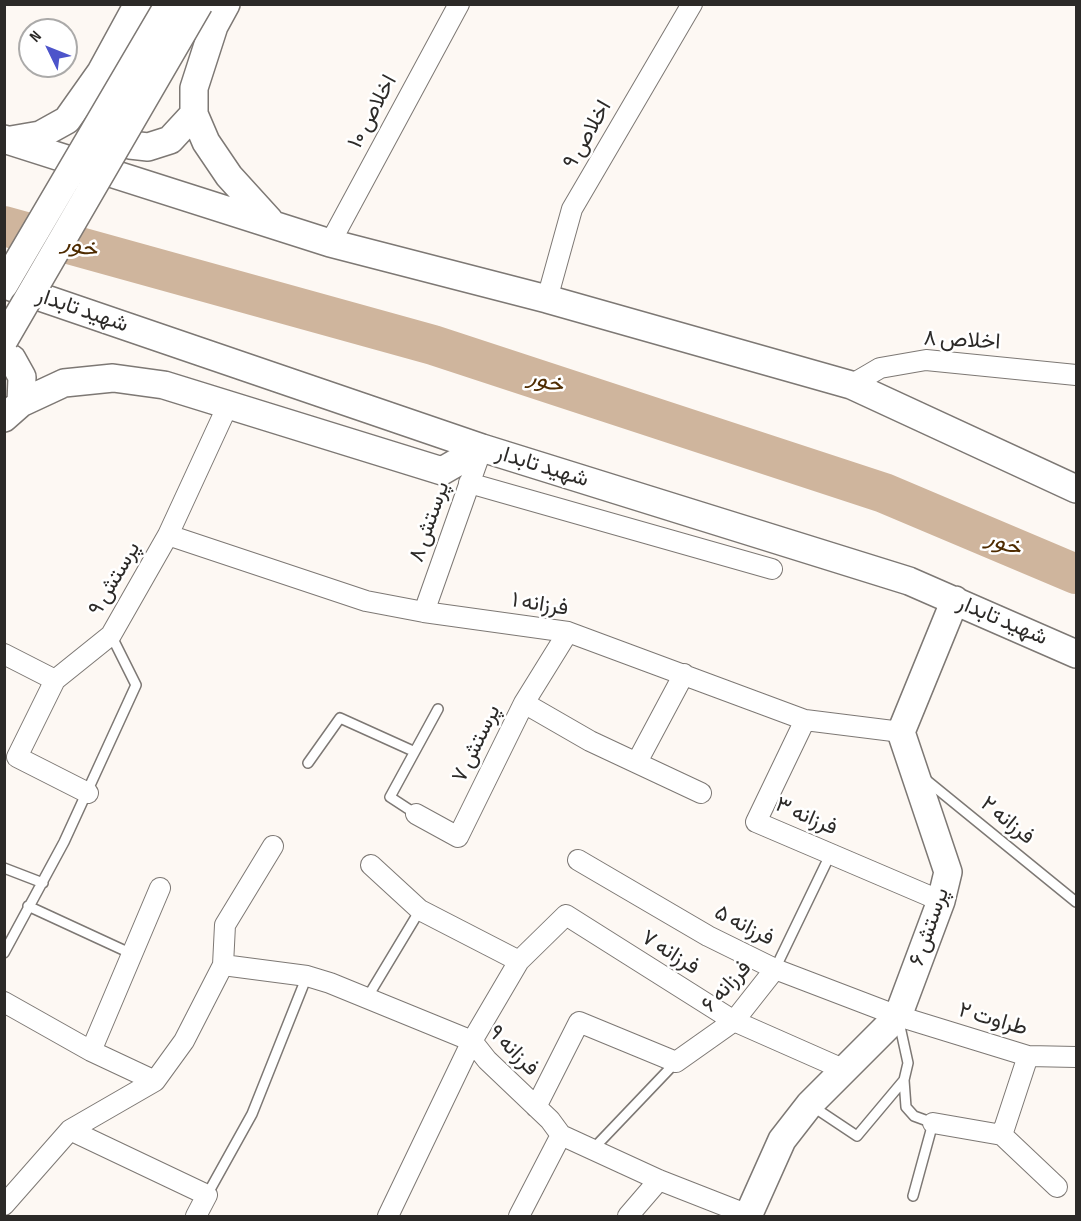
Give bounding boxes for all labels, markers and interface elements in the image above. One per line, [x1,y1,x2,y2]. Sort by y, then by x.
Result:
north arrow [18,18,78,78]
text: N [26,27,46,46]
street label: اخلاص ۱۰ [343,71,403,153]
street label: اخلاص ۹ [558,96,618,174]
water label: خور [59,228,101,266]
street label: شهید تابدار [33,283,131,339]
street label: اخلاص ۸ [923,326,1001,356]
water label: خور [525,363,567,401]
street label: شهید تابدار [493,440,591,494]
street label: پرستش ۸ [404,478,456,566]
water label: خور [982,524,1026,564]
street label: پرستش ۹ [83,537,147,621]
street label: فرزانه ۱ [510,588,570,622]
street label: شهید تابدار [953,590,1051,652]
street label: پرستش ۷ [447,701,507,787]
street label: فرزانه ۲ [975,791,1039,851]
street label: فرزانه ۳ [771,792,841,842]
street label: پرستش ۶ [904,884,956,970]
street label: فرزانه ۵ [710,900,778,952]
street label: فرزانه ۷ [636,925,704,981]
street label: فرزانه ۶ [696,956,758,1018]
street label: طراوت ۲ [955,998,1031,1042]
street label: فرزانه ۹ [482,1020,544,1082]

